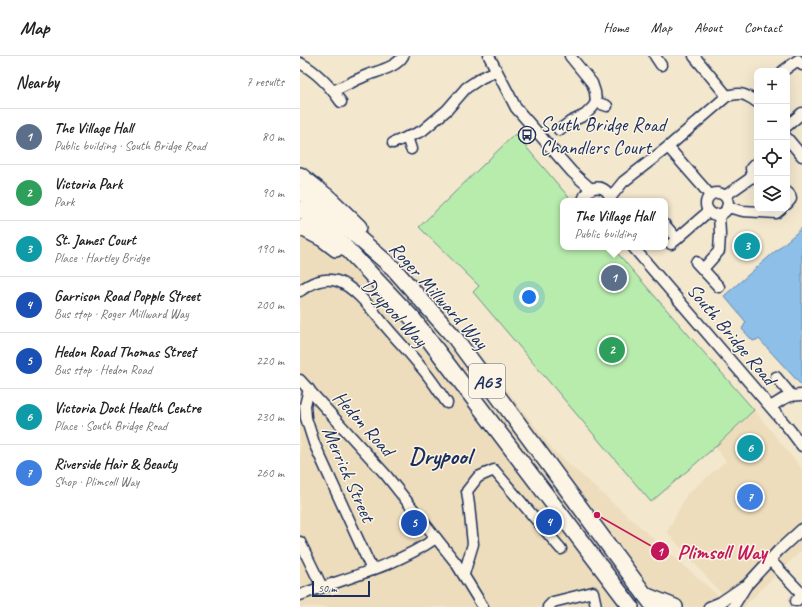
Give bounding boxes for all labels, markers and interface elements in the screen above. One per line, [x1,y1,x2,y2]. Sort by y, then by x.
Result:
text: Map [20,16,50,40]
text: Home [603,19,629,36]
text: Map [651,19,672,36]
text: About [694,19,722,36]
text: Contact [744,19,782,36]
map controls [754,68,790,212]
button: + [754,68,790,104]
text: Nearby [16,72,59,93]
text: 7 results [246,74,284,90]
button: − [754,104,790,140]
place label: South Bridge Road Chandlers Court [540,112,669,160]
text: The Village Hall [54,119,133,138]
bus stop icon: South Bridge Road Chandlers Court [517,125,537,145]
text: 1 [26,129,32,145]
text: 80 m [262,129,284,145]
text: Public building · South Bridge Road [54,138,206,154]
button: locate [754,140,790,176]
text: Victoria Park [54,175,122,194]
button: layers [754,176,790,212]
text: 2 [26,185,32,201]
text: 90 m [262,185,284,201]
text: Park [54,194,75,210]
popup [560,198,668,250]
text: The Village Hall [574,207,654,226]
text: Public building [574,226,636,242]
text: St. James Court [54,231,136,250]
pin: 3 [734,231,760,261]
street label: Roger Millward Way [384,236,494,355]
text: 3 [26,241,32,257]
text: 190 m [256,241,284,257]
text: Place · Hartley Bridge [54,250,149,266]
pin: 1 [601,263,627,293]
street label: Drypool Way [356,273,434,353]
street label: South Bridge Road [682,278,784,393]
text: Garrison Road Popple Street [54,287,200,306]
your location [519,287,539,307]
text: 4 [26,297,32,313]
text: 200 m [256,297,284,313]
text: Bus stop · Roger Millward Way [54,306,189,322]
pin: 2 [599,335,625,365]
text: Hedon Road Thomas Street [54,343,196,362]
text: 5 [26,353,32,369]
text: 220 m [256,353,284,369]
text: Bus stop · Hedon Road [54,362,152,378]
road number: A63 [469,364,505,398]
street label: Hedon Road [328,385,402,464]
text: Victoria Dock Health Centre [54,399,201,418]
text: 6 [26,409,32,425]
text: 230 m [256,409,284,425]
text: Place · South Bridge Road [54,418,167,434]
street label: Merrick Street [316,423,382,528]
pin: 6 [737,433,763,463]
district label: Drypool [409,441,476,471]
text: Riverside Hair & Beauty [54,455,177,474]
text: 7 [26,465,32,481]
text: 260 m [256,465,284,481]
text: Shop · Plimsoll Way [54,474,139,490]
pin: 7 [737,482,763,512]
pin: 4 [536,507,562,537]
pin: 5 [401,508,427,538]
callout: Plimsoll Way [650,535,775,568]
text: Plimsoll Way [677,539,770,565]
text: 1 [657,544,664,560]
scale bar [312,579,370,598]
text: 50 m [318,581,337,595]

